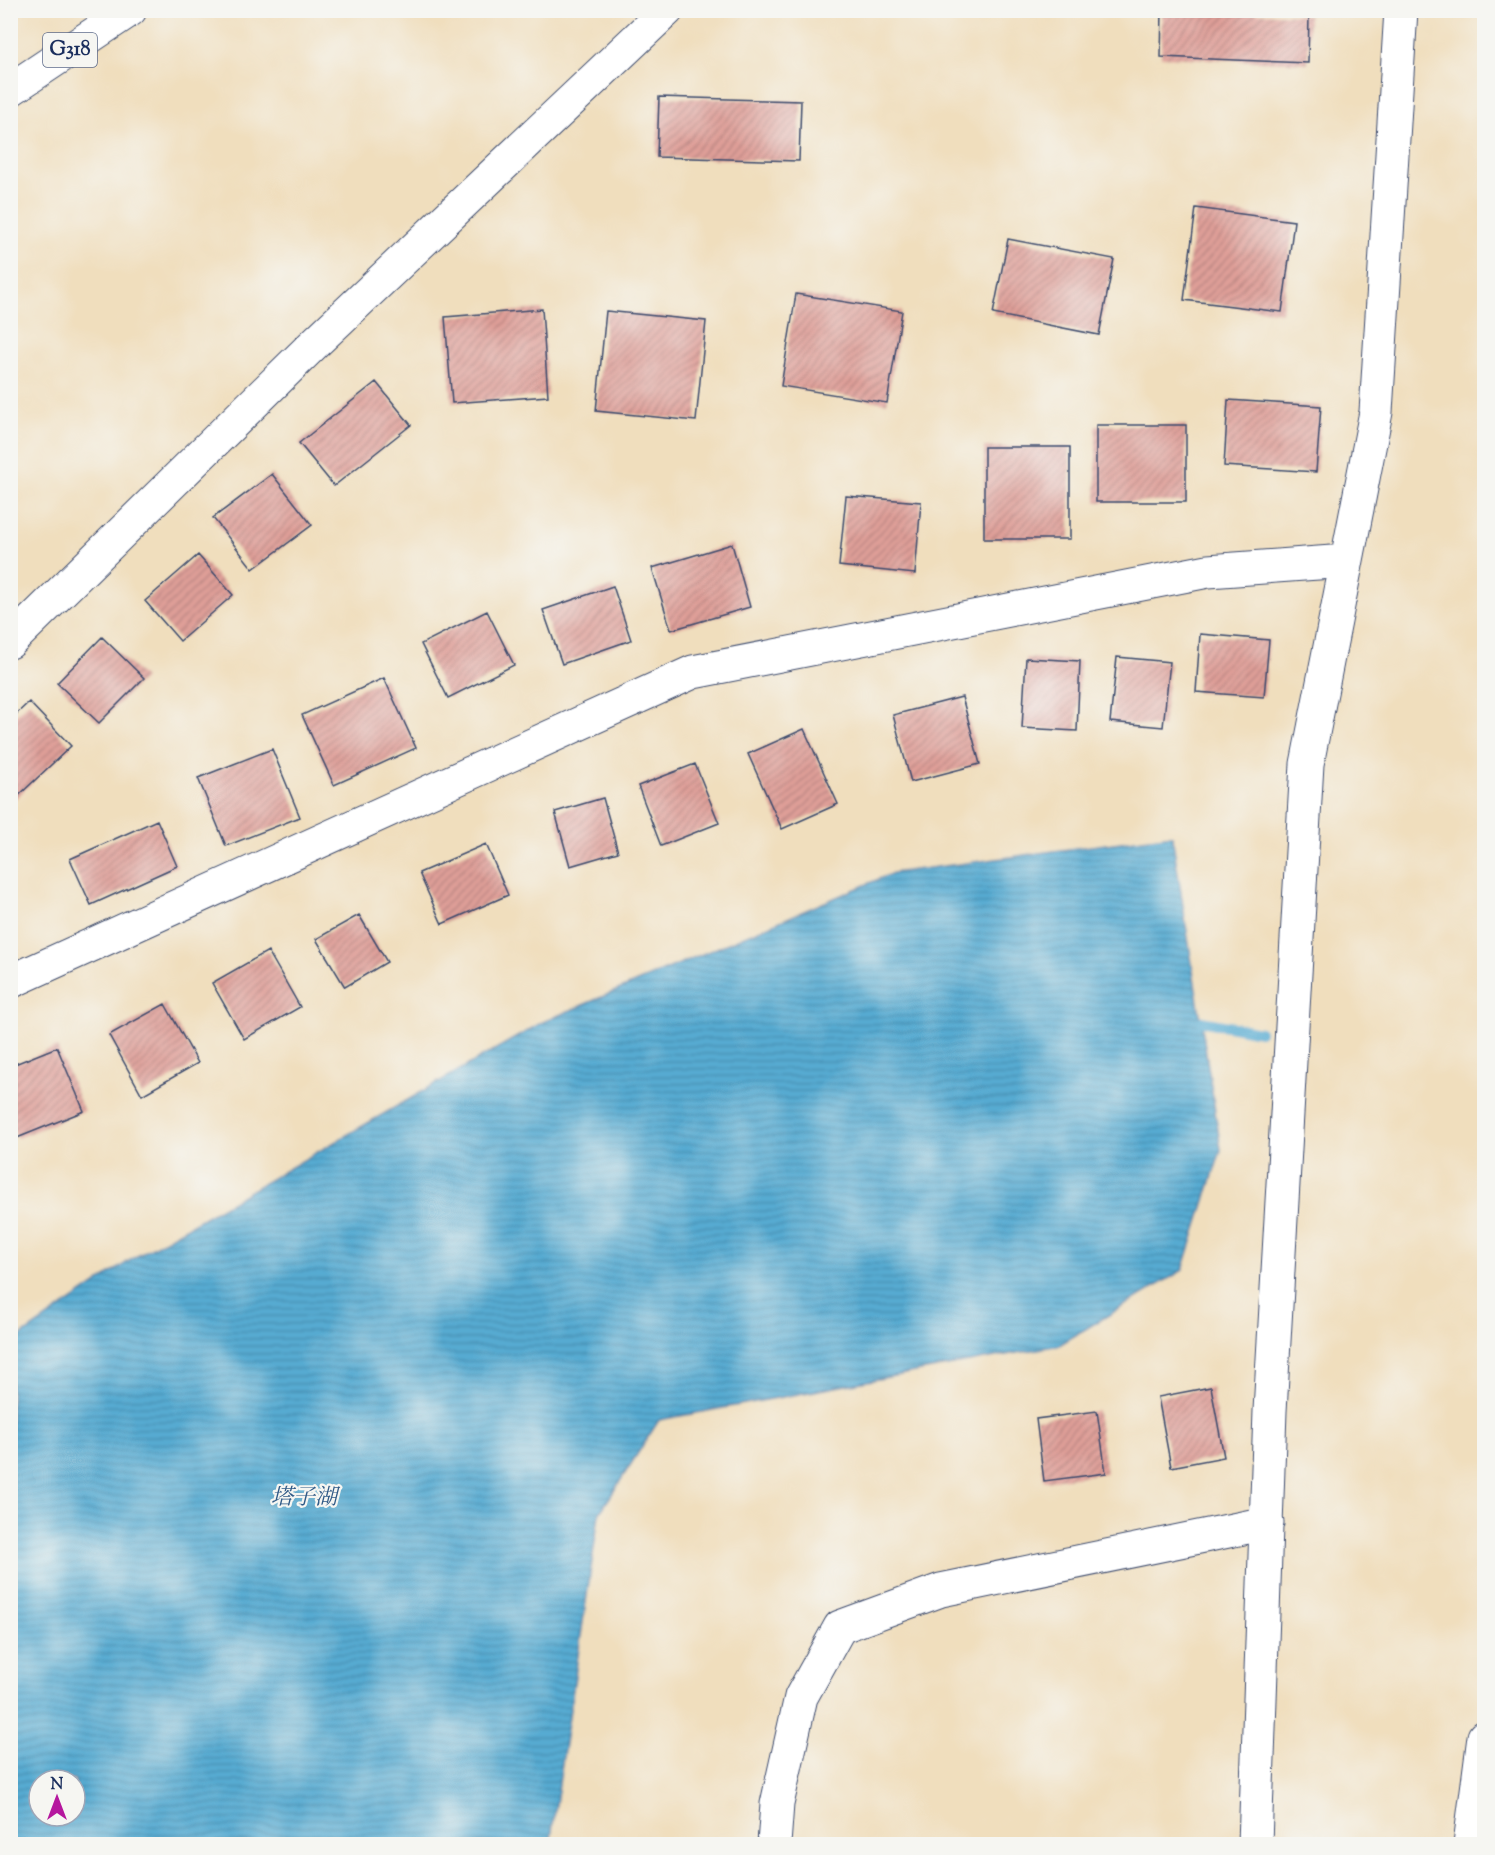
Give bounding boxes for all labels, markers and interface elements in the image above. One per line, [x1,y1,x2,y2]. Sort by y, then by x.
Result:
road number: G318 [43,33,97,67]
water label: 塔子湖 [271,1483,341,1515]
north arrow [27,1768,87,1828]
text: N [51,1774,64,1797]

